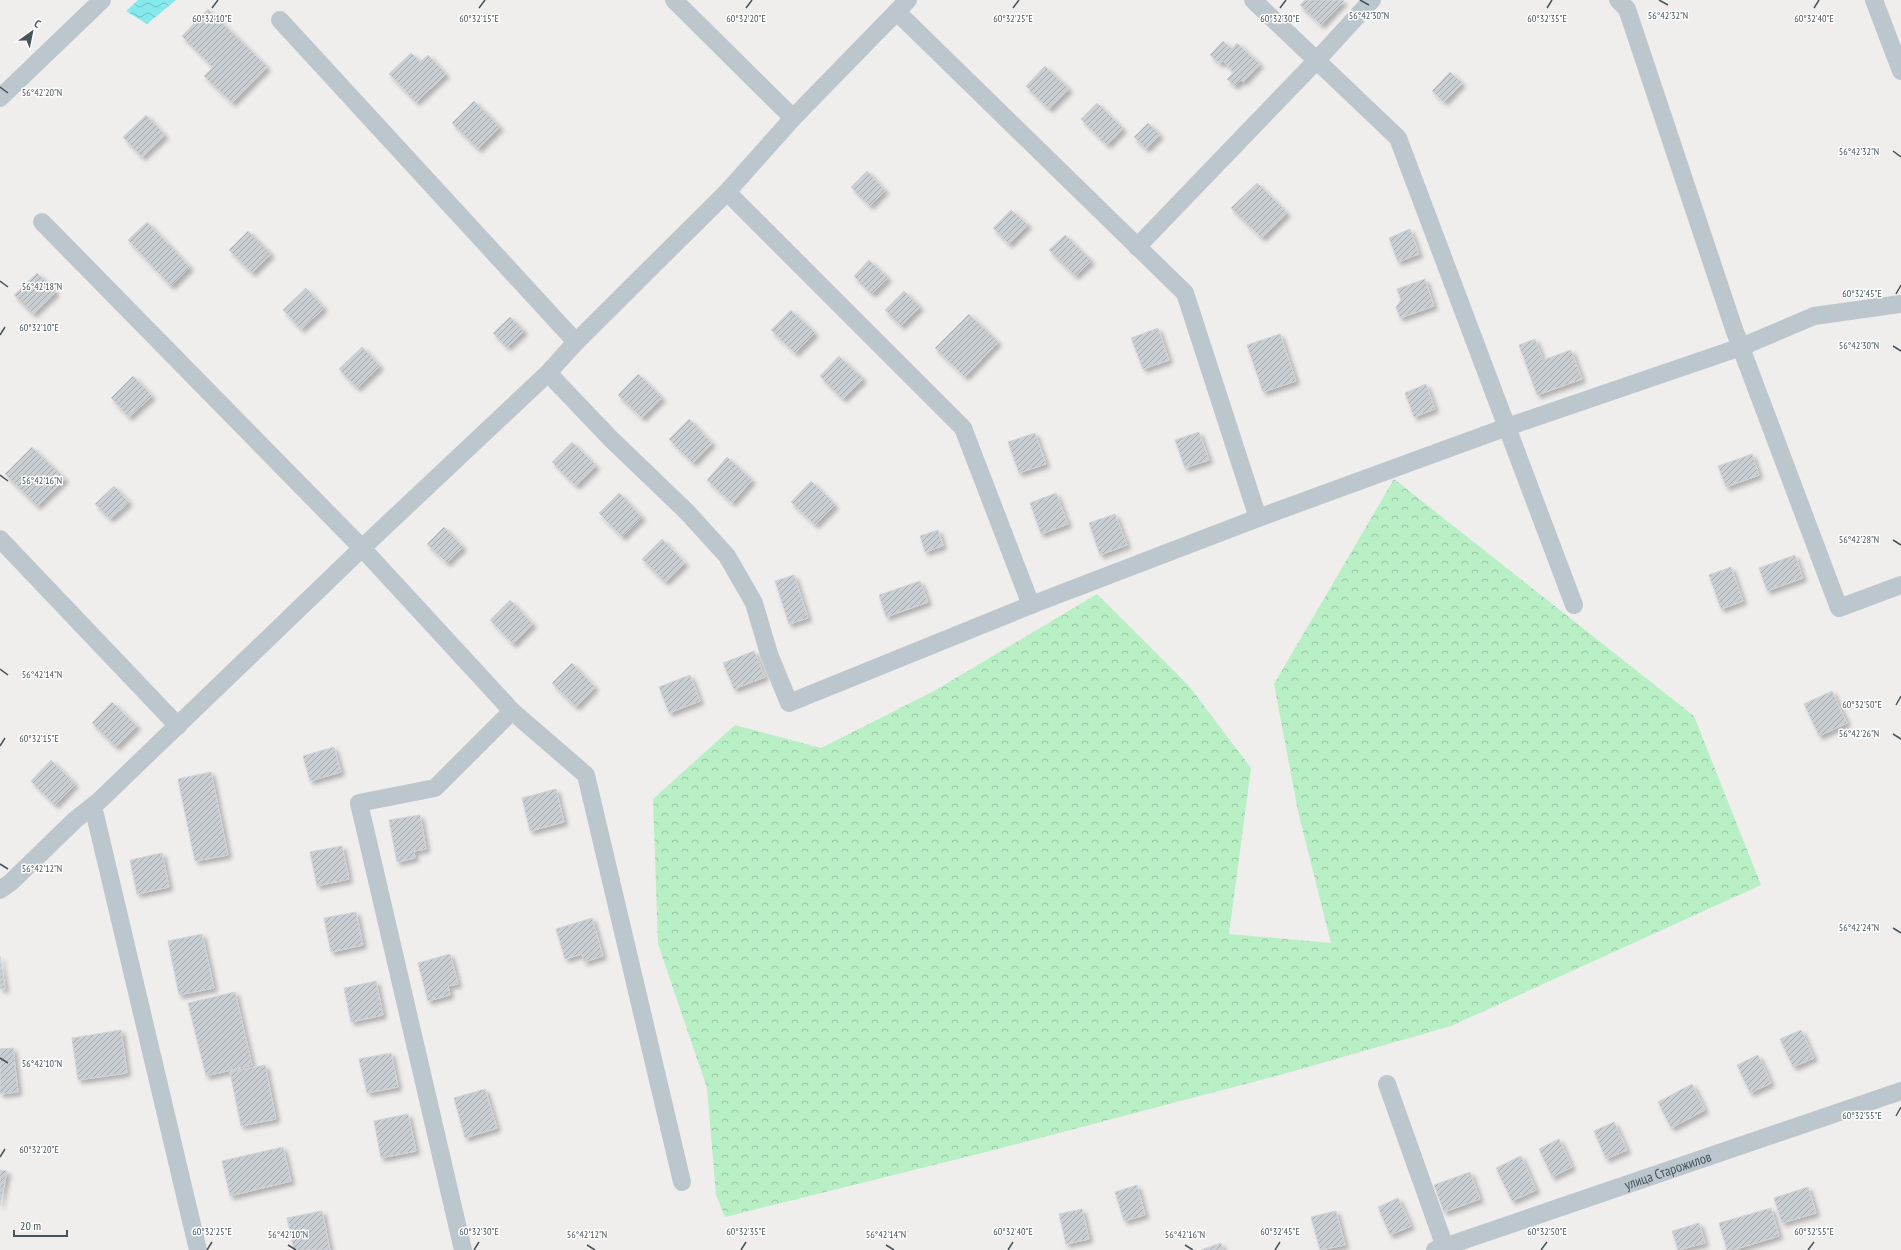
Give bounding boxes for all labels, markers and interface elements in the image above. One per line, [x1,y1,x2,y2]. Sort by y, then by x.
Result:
text: 56°42'30"N [1349,9,1389,22]
text: 56°42'32"N [1648,9,1688,22]
north arrow [12,12,52,52]
text: 60°32'10"E [192,12,232,25]
text: 60°32'15"E [459,12,499,25]
text: 60°32'20"E [726,12,766,25]
text: 60°32'25"E [993,12,1033,25]
text: 60°32'30"E [1260,12,1300,25]
text: 60°32'35"E [1527,12,1567,25]
text: 60°32'40"E [1794,12,1834,25]
text: С [32,16,43,31]
text: 56°42'20"N [22,86,62,99]
text: 56°42'32"N [1839,145,1879,158]
text: 56°42'18"N [22,280,62,293]
text: 60°32'45"E [1842,287,1882,300]
text: 60°32'10"E [19,321,59,334]
text: 56°42'30"N [1839,339,1879,352]
text: 56°42'16"N [22,474,62,487]
text: 56°42'28"N [1839,533,1879,546]
text: 56°42'14"N [22,668,62,681]
text: 60°32'50"E [1842,698,1882,711]
text: 56°42'26"N [1839,727,1879,740]
text: 60°32'15"E [19,732,59,745]
text: 56°42'12"N [22,862,62,875]
text: 56°42'24"N [1839,921,1879,934]
text: 56°42'10"N [22,1057,62,1070]
text: 60°32'55"E [1842,1109,1882,1122]
text: 60°32'20"E [19,1143,59,1156]
street label: улица Старожилов [1622,1147,1714,1194]
scale bar [14,1212,67,1238]
text: 20 m [20,1218,41,1233]
text: 60°32'25"E [192,1225,232,1238]
text: 60°32'30"E [459,1225,499,1238]
text: 60°32'35"E [726,1225,766,1238]
text: 60°32'40"E [993,1225,1033,1238]
text: 60°32'45"E [1260,1225,1300,1238]
text: 60°32'50"E [1527,1225,1567,1238]
text: 60°32'55"E [1794,1225,1834,1238]
text: 56°42'10"N [268,1228,308,1241]
text: 56°42'12"N [567,1228,607,1241]
text: 56°42'14"N [866,1228,906,1241]
text: 56°42'16"N [1165,1228,1205,1241]

